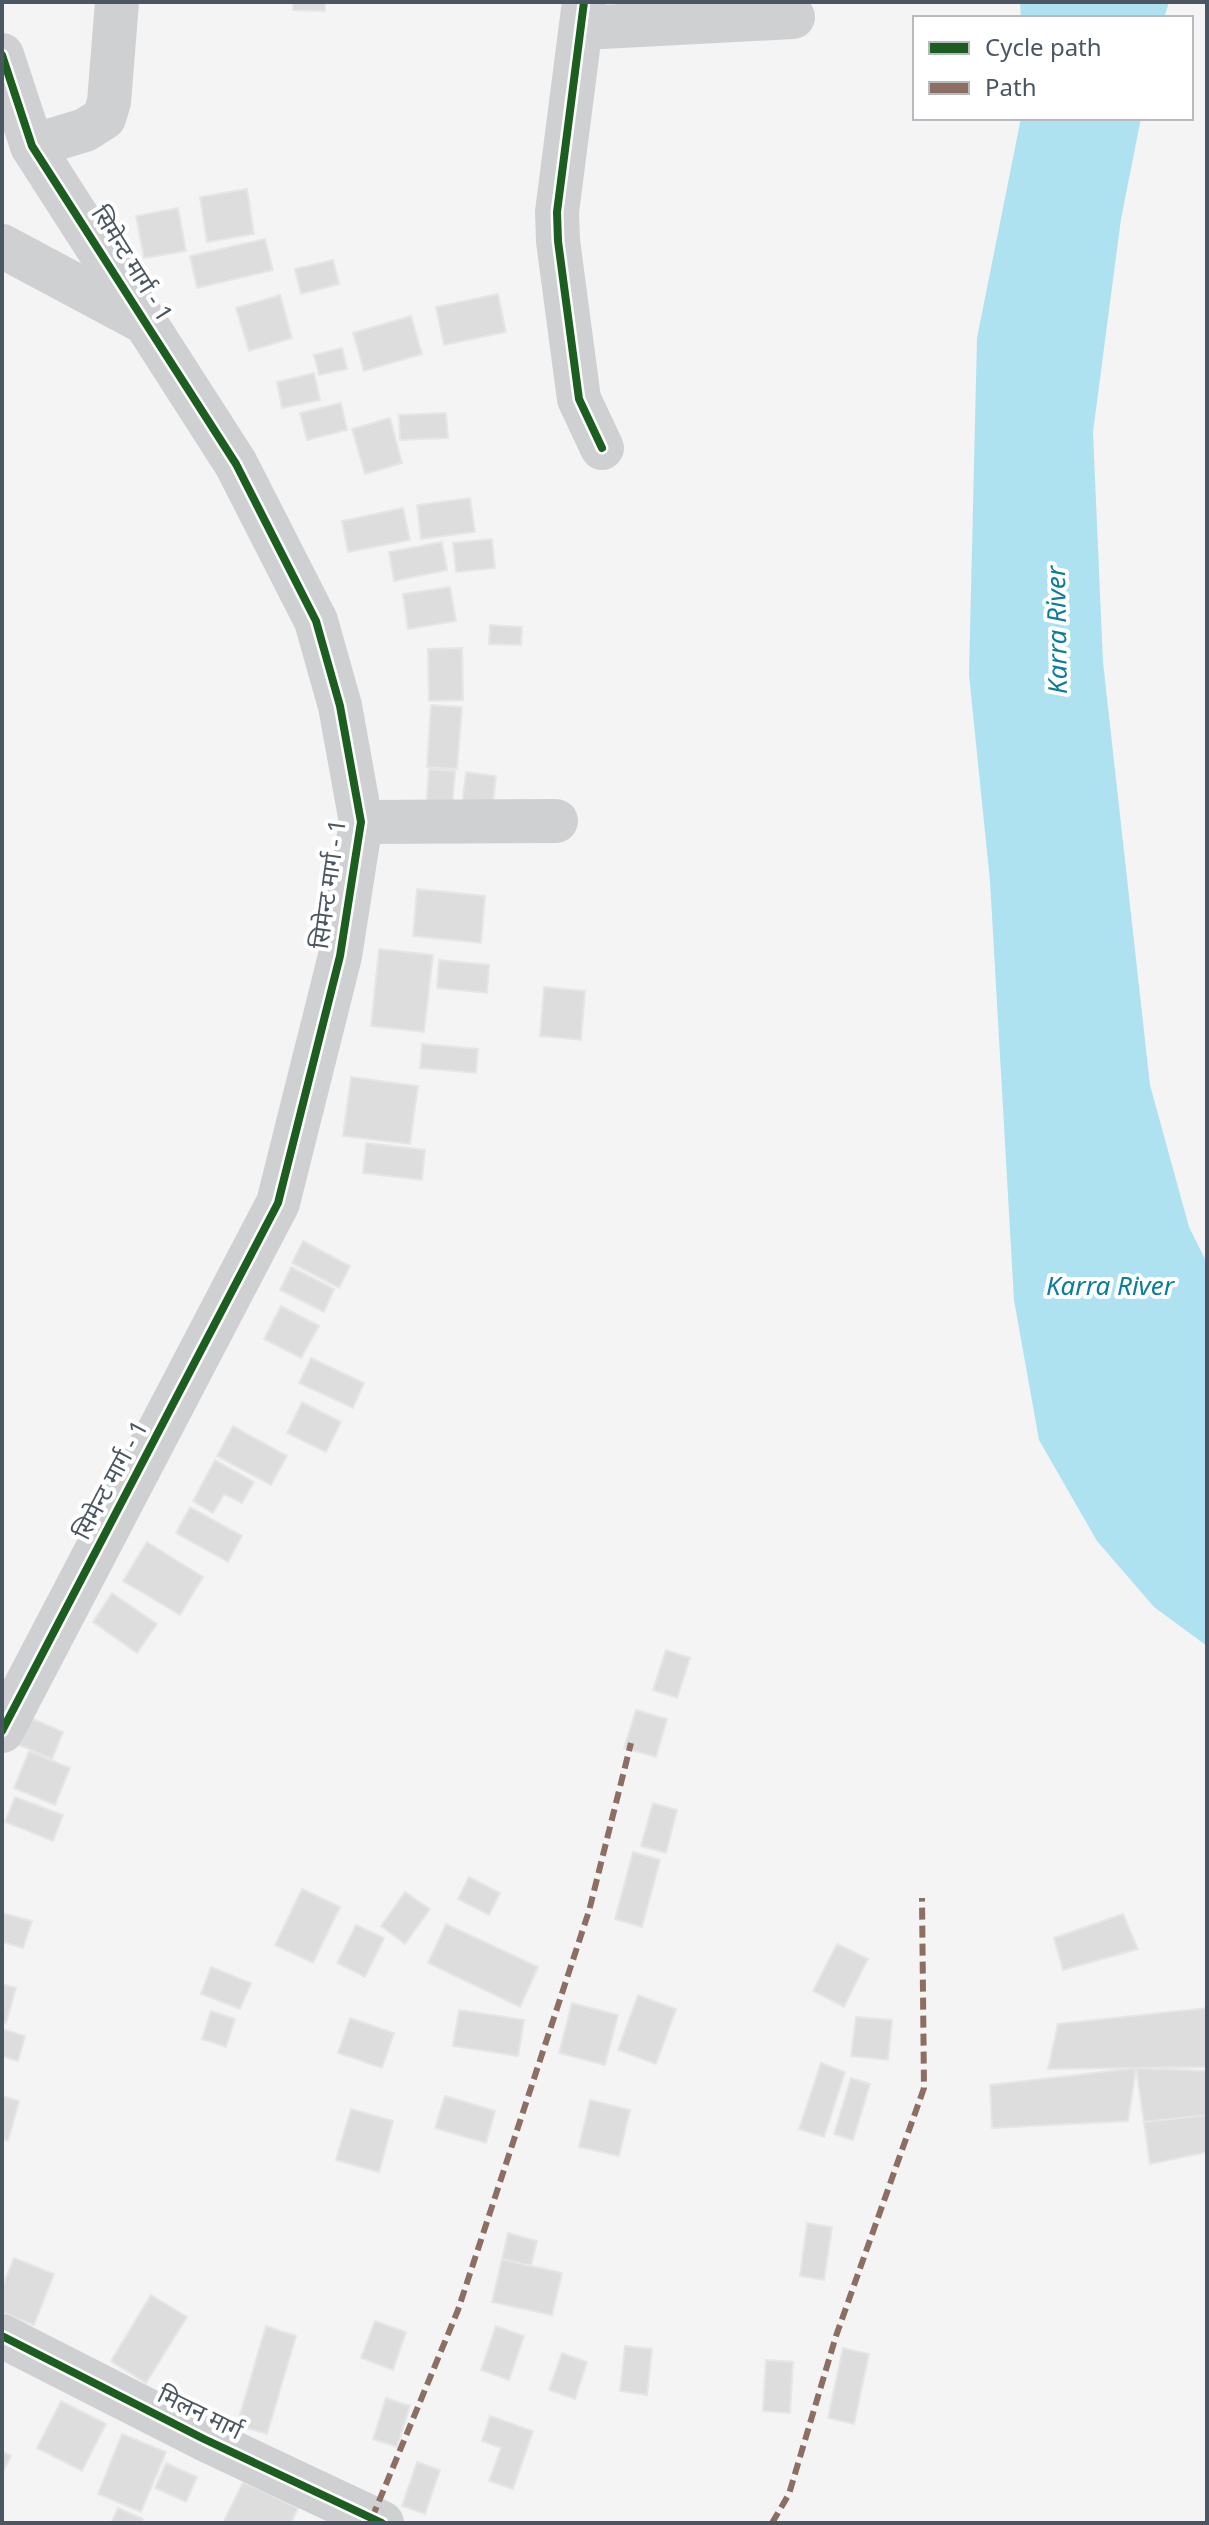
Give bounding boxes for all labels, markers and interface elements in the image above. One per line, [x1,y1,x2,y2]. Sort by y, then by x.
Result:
legend [913,16,1193,120]
text: Cycle path [985,30,1102,63]
text: Path [985,70,1036,103]
street label: सिमेन्ट मार्ग - 1 [85,199,182,327]
water label: Karra River [1037,564,1075,694]
street label: सिमेन्ट मार्ग - 1 [302,817,353,951]
water label: Karra River [1046,1267,1176,1303]
street label: सिमेन्ट मार्ग - 1 [64,1414,155,1545]
street label: मिलन मार्ग [153,2377,249,2447]

